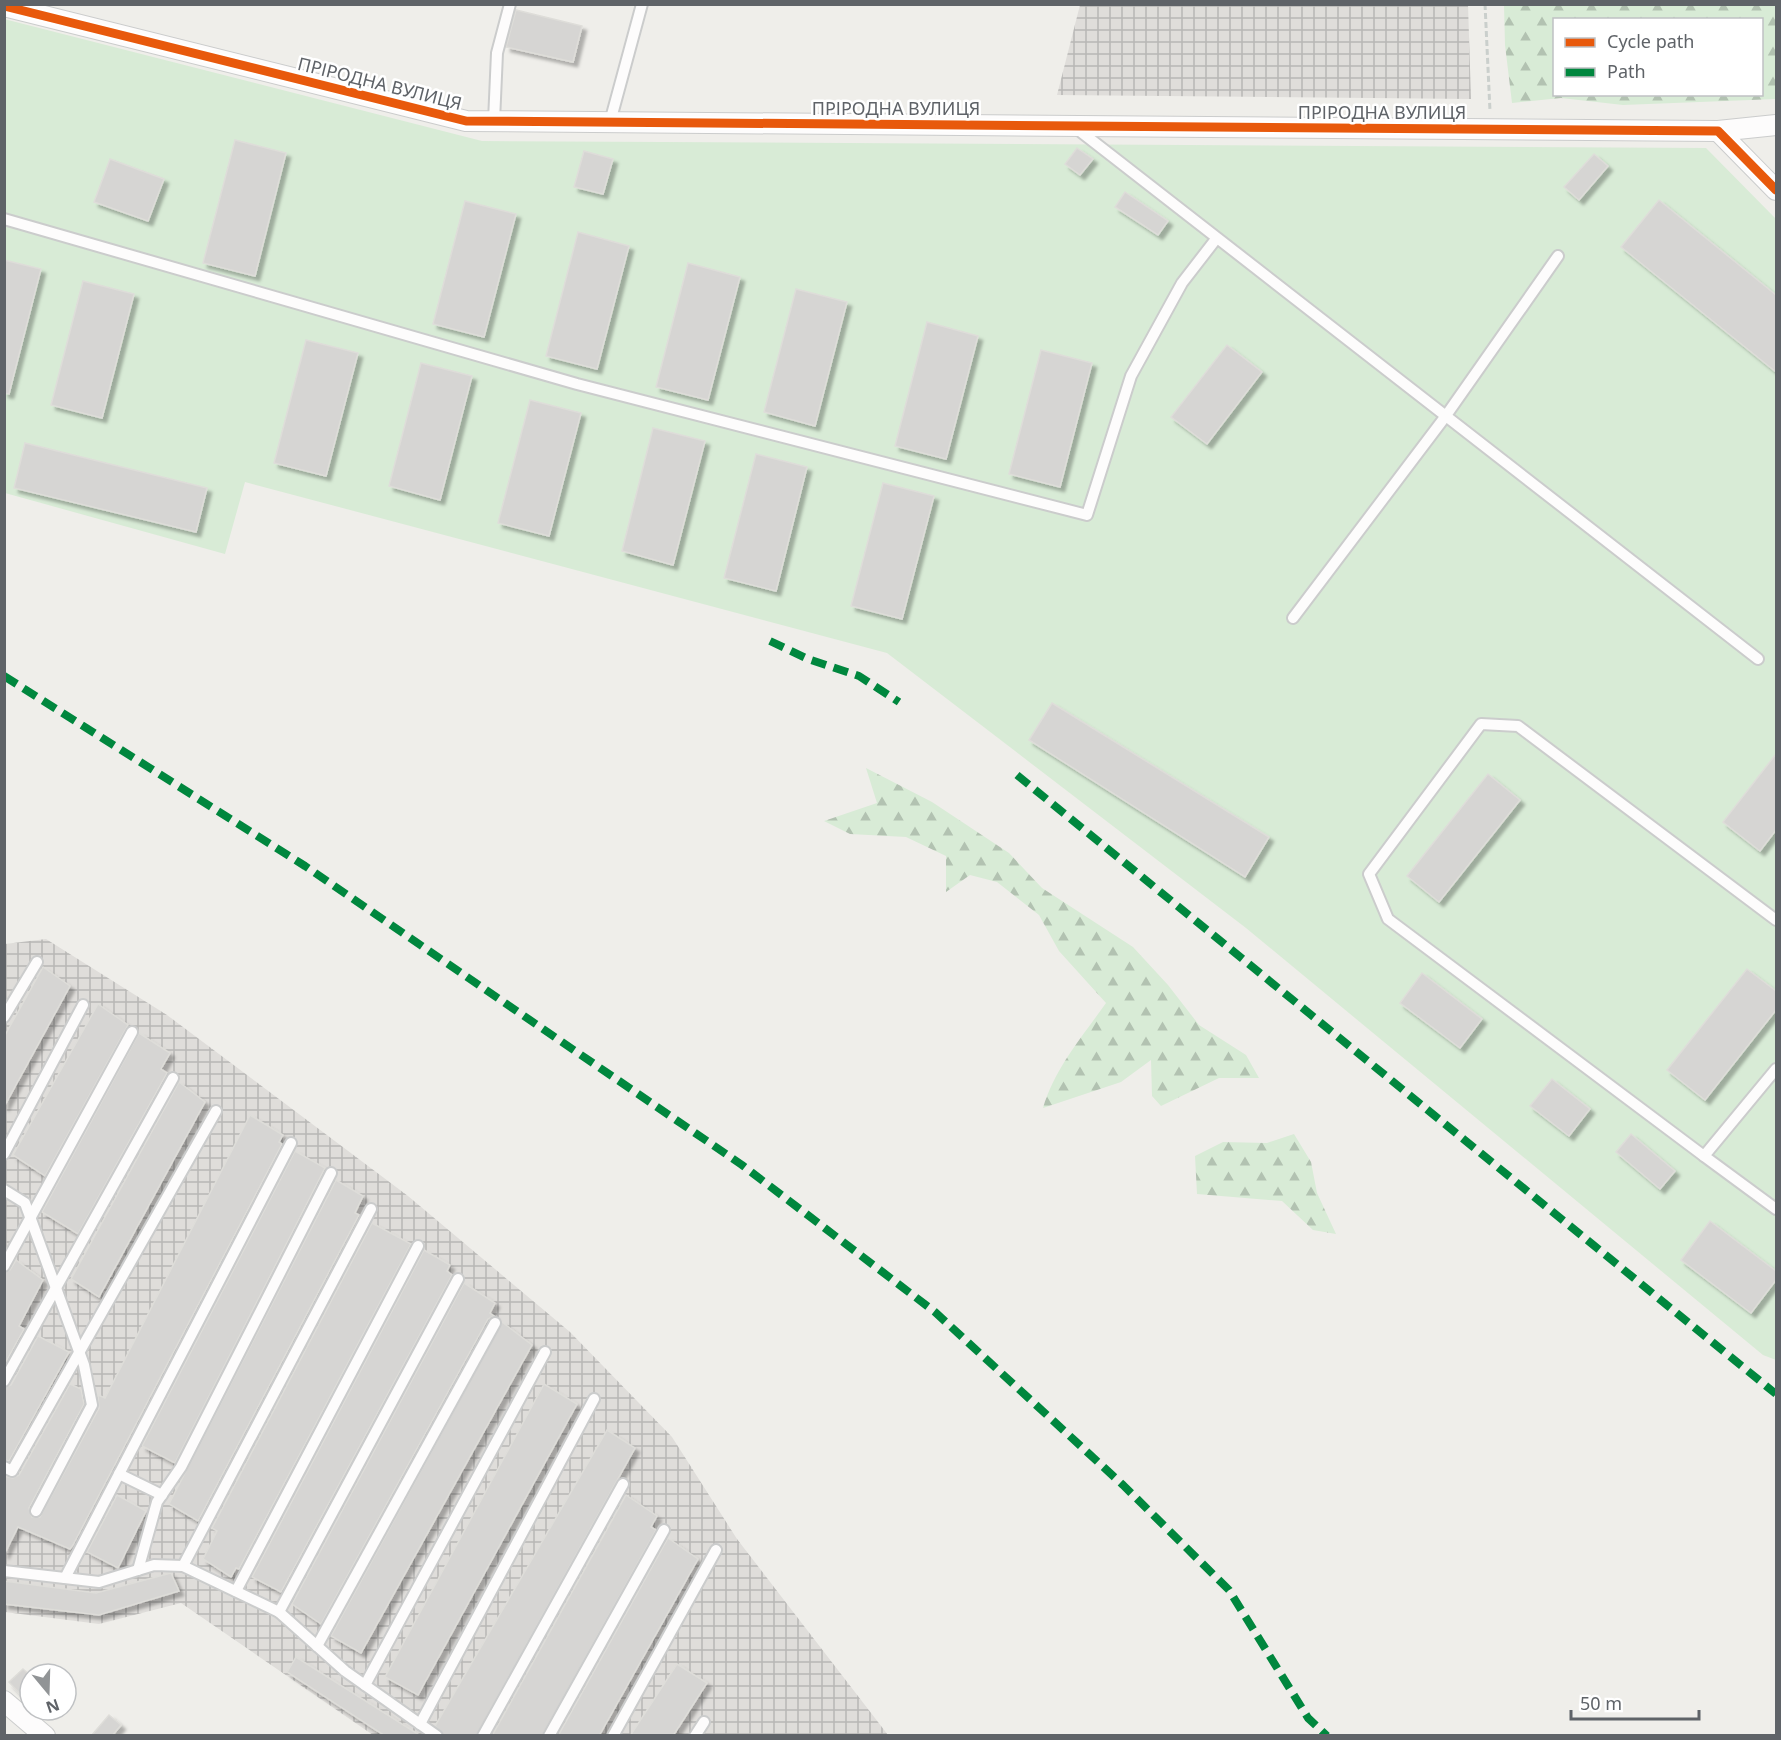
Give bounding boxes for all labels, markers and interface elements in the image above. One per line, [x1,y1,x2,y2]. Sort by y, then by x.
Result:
legend [1553,18,1763,96]
text: Cycle path [1607,29,1694,53]
street label: ПРІРОДНА ВУЛИЦЯ [295,51,465,115]
text: Path [1607,59,1646,83]
street label: ПРІРОДНА ВУЛИЦЯ [812,96,980,120]
street label: ПРІРОДНА ВУЛИЦЯ [1298,100,1466,124]
north arrow [18,1662,78,1722]
scale bar [1571,1683,1698,1721]
text: 50 m [1580,1691,1622,1715]
text: N [43,1694,63,1719]

